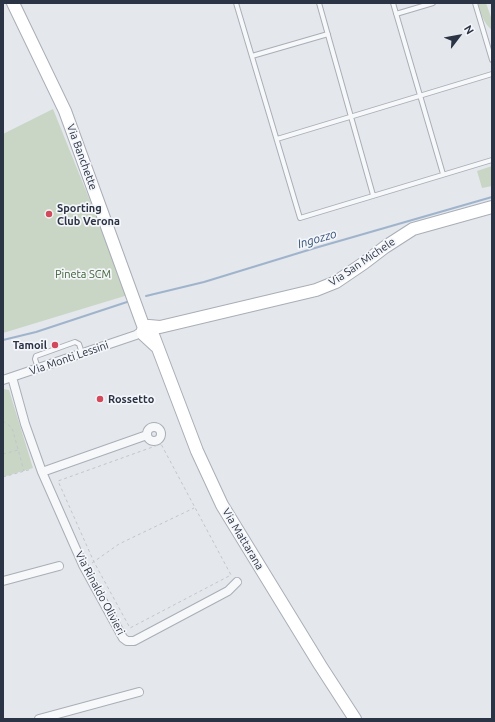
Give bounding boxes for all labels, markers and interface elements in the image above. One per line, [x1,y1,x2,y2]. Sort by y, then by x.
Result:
north arrow [439,16,479,56]
text: N [462,23,476,36]
street label: Via Banchette [64,122,100,192]
place label: Sporting Club Verona [57,201,120,227]
marker: Sporting Club Verona [44,209,54,219]
water label: Ingozzo [296,227,338,251]
street label: Via San Michele [326,235,398,289]
park label: Pineta SCM [55,267,111,281]
place label: Tamoil [13,338,47,352]
street label: Via Monti Lessini [28,338,110,378]
marker: Tamoil [50,340,60,350]
place label: Rossetto [108,392,154,406]
marker: Rossetto [95,394,105,404]
street label: Via Mattarana [219,506,267,572]
street label: Via Rinaldo Olivieri [72,549,128,637]

